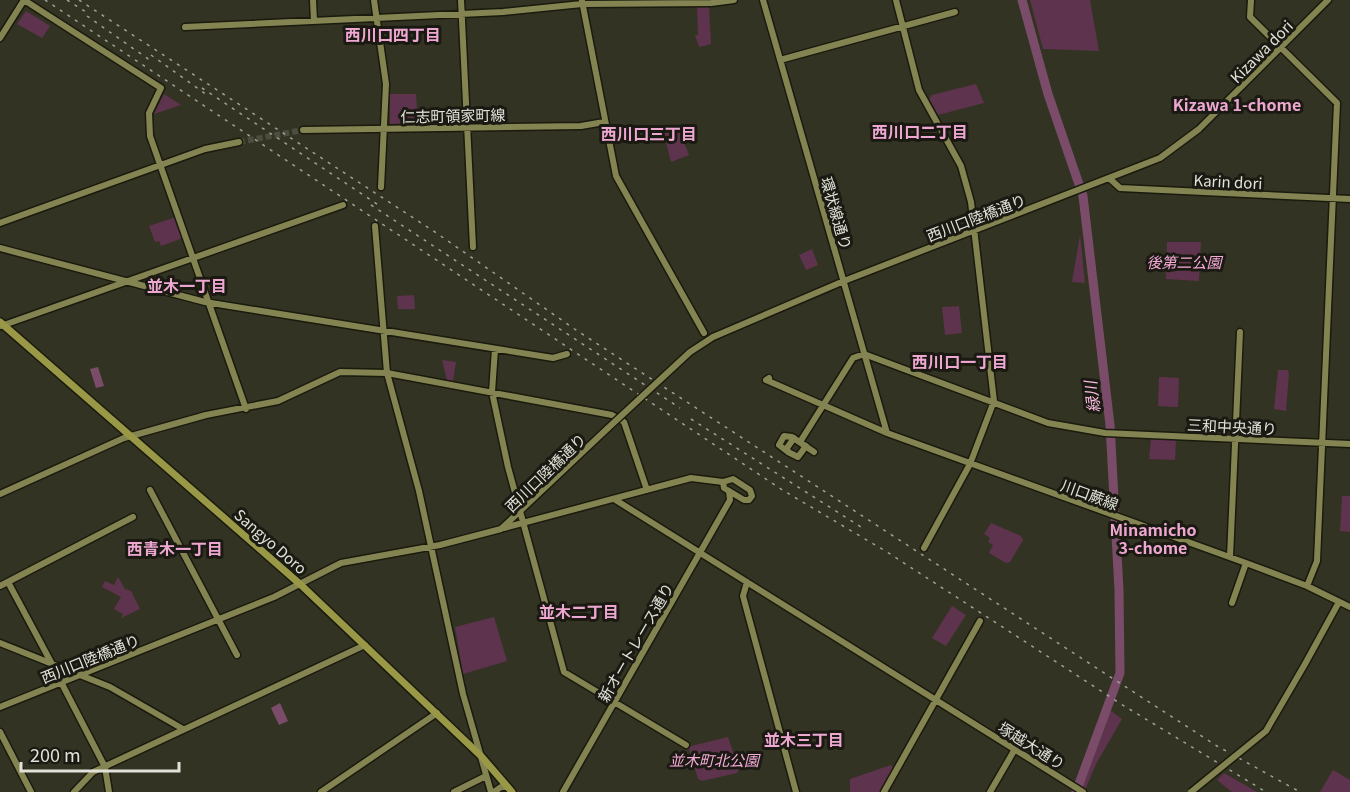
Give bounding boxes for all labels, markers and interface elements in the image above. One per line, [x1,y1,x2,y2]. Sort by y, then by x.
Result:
street label: Kizawa dori [1225,15,1297,87]
district label: 西川口四丁目 [345,22,441,46]
district label: Kizawa 1-chome [1173,92,1301,116]
street label: 仁志町領家町線 [400,104,506,126]
district label: 西川口二丁目 [872,119,968,143]
district label: 西川口三丁目 [601,121,697,145]
street label: Karin dori [1193,169,1263,193]
street label: 環状線通り [817,174,857,252]
street label: 西川口陸橋通り [923,188,1029,246]
park label: 後第二公園 [1146,251,1223,272]
district label: 並木一丁目 [147,273,227,297]
district label: 西川口一丁目 [912,349,1008,373]
water label: 緑川 [1077,378,1105,414]
street label: 三和中央通り [1187,413,1277,439]
street label: 西川口陸橋通り [500,428,590,516]
street label: 川口蕨線 [1058,474,1122,514]
street label: Sangyo Doro [230,504,312,578]
district label: Minamicho 3-chome [1109,517,1197,559]
district label: 西青木一丁目 [127,536,223,560]
street label: 新オートレース通り [592,579,678,705]
district label: 並木二丁目 [539,599,619,623]
street label: 西川口陸橋通り [37,629,143,687]
street label: 塚越大通り [995,716,1069,774]
district label: 並木三丁目 [764,727,844,751]
scale bar [21,735,178,773]
text: 200 m [30,741,81,767]
park label: 並木町北公園 [669,749,761,770]

